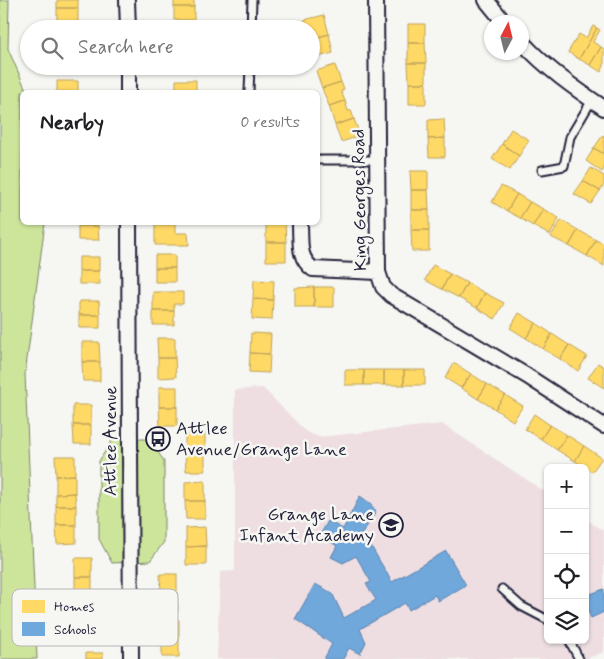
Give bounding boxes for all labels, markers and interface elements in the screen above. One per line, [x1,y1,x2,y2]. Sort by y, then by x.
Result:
north arrow [484,15,529,60]
search box [20,20,320,75]
icon: search [38,34,66,62]
text: Search here [78,35,174,60]
text: Nearby [40,109,104,137]
text: 0 results [240,112,300,133]
street label: King Georges Road [347,129,374,271]
street label: Attlee Avenue [99,386,123,496]
place label: Attlee Avenue/Grange Lane [176,417,347,462]
bus stop icon: Attlee Avenue/Grange Lane [145,426,171,452]
map controls [544,464,589,644]
button: + [544,464,589,509]
place label: Grange Lane Infant Academy [240,503,374,548]
button: − [544,509,589,554]
school or university icon: Grange Lane Infant Academy [378,512,404,538]
button: locate [544,554,589,599]
legend [12,589,178,646]
text: Homes [54,598,95,616]
button: layers [544,599,589,644]
text: Schools [54,621,97,639]

